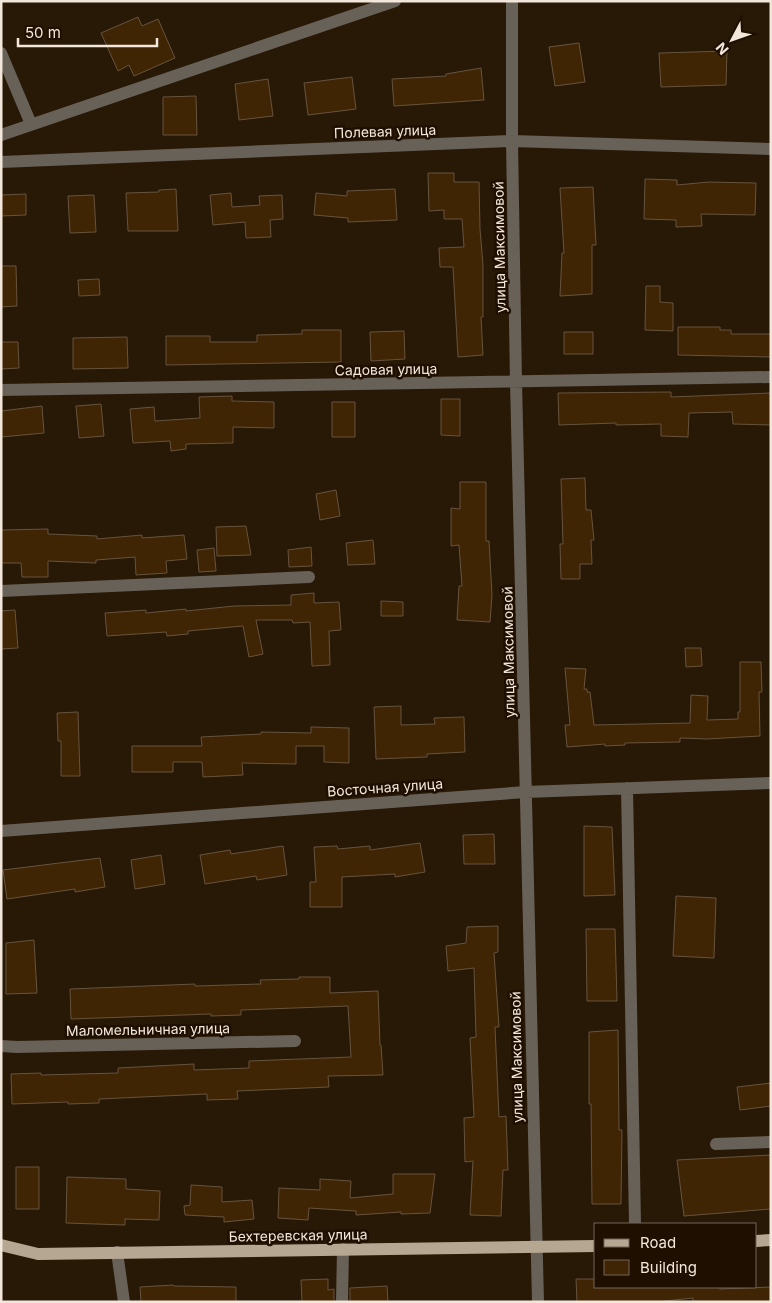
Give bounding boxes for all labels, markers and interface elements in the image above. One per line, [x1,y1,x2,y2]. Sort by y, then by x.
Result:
scale bar [18,15,156,47]
north arrow [707,15,757,65]
text: 50 m [25,23,61,42]
text: N [712,39,732,58]
street label: Полевая улица [334,121,436,141]
street label: улица Максимовой [489,181,509,313]
street label: Садовая улица [335,360,437,378]
street label: улица Максимовой [498,586,518,718]
street label: Восточная улица [327,774,443,800]
street label: улица Максимовой [506,991,526,1123]
street label: Маломельничная улица [66,1019,230,1039]
legend [594,1223,757,1288]
street label: Бехтеревская улица [228,1225,368,1245]
text: Road [640,1233,676,1252]
text: Building [640,1258,697,1277]

